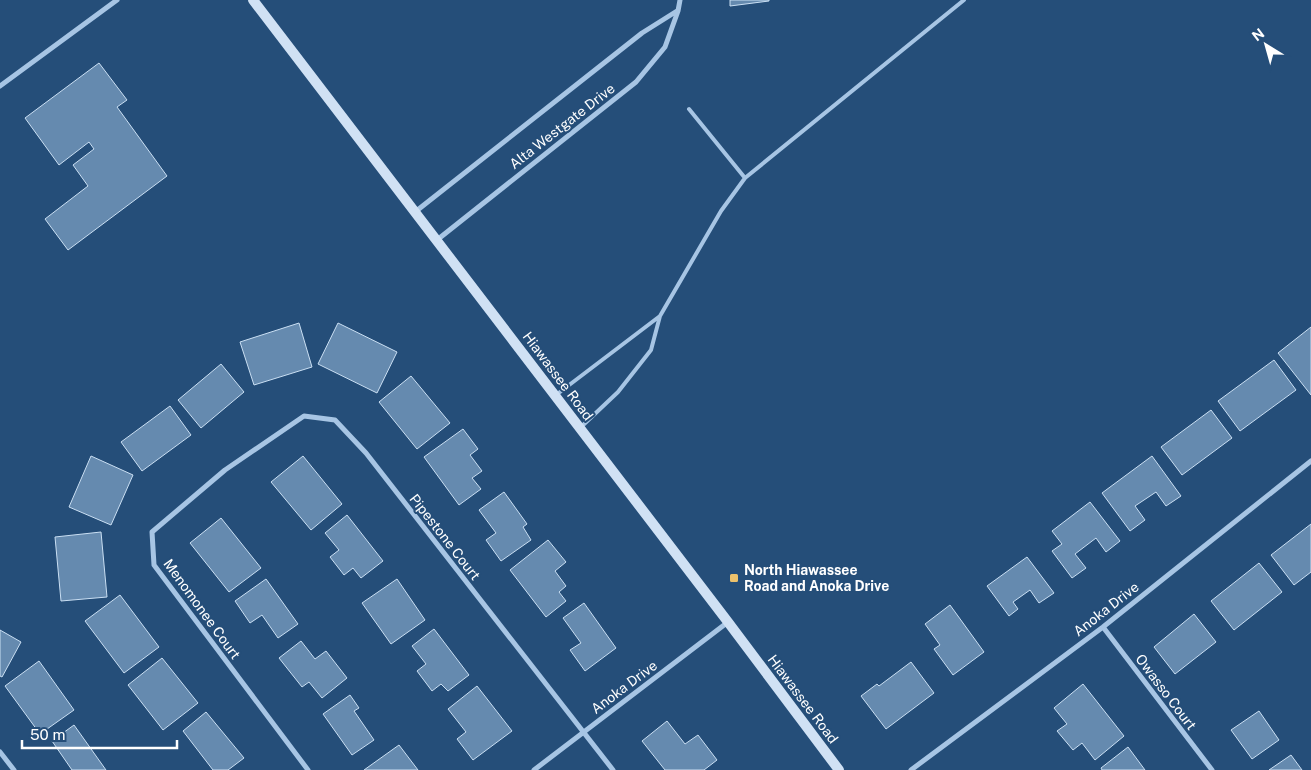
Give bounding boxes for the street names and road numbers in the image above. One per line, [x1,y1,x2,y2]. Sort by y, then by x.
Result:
street label: Alta Westgate Drive [506,80,618,172]
street label: Hiawassee Road [520,329,596,423]
street label: Pipestone Court [407,491,483,583]
street label: Menomonee Court [160,556,244,662]
street label: Anoka Drive [1070,579,1142,639]
street label: Owasso Court [1132,651,1200,733]
street label: Hiawassee Road [765,652,841,746]
street label: Anoka Drive [588,657,660,717]

